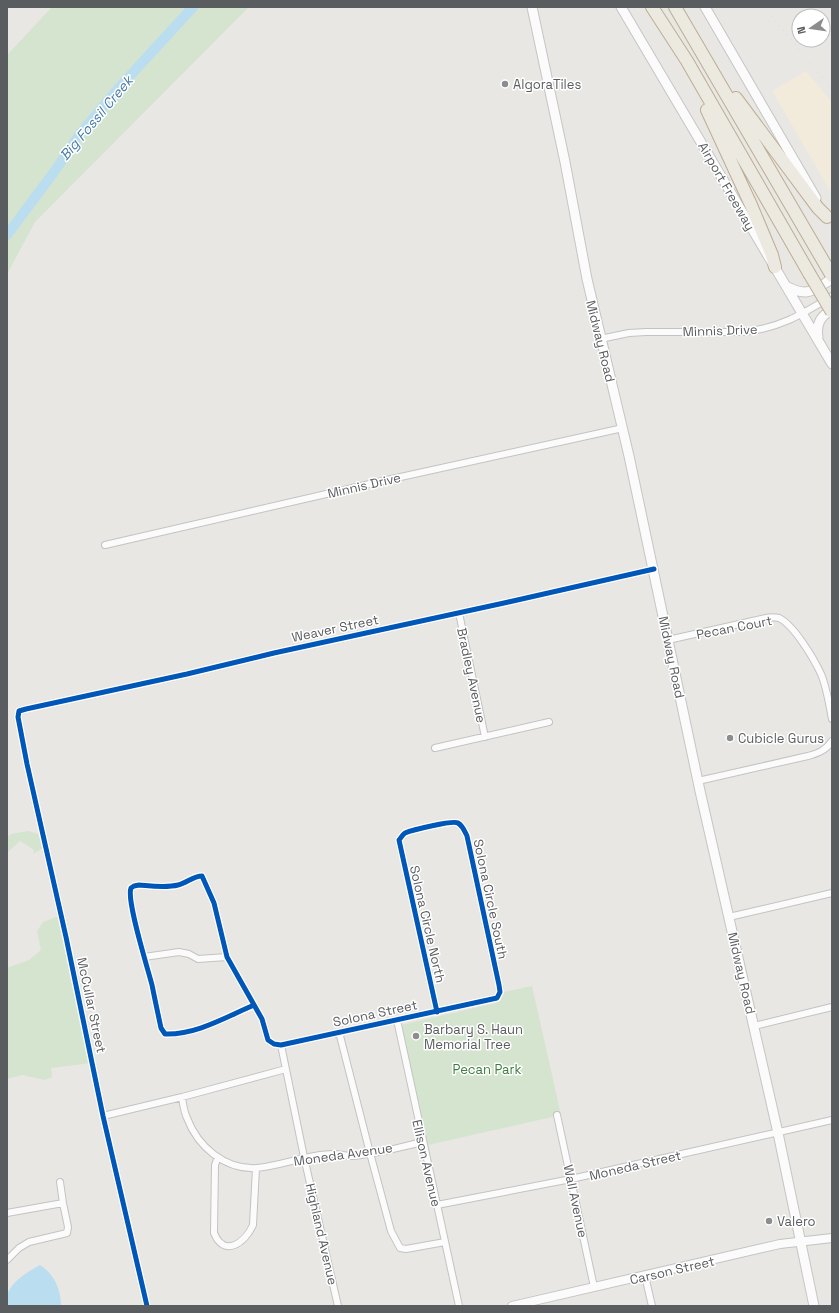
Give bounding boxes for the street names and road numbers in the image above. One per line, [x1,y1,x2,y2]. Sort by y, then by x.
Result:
street label: Airport Freeway [694,139,759,234]
street label: Midway Road [582,298,619,384]
street label: Minnis Drive [682,321,758,340]
street label: Minnis Drive [326,469,403,502]
street label: Weaver Street [290,611,380,646]
street label: Pecan Court [695,612,774,643]
street label: Midway Road [655,614,689,700]
street label: Bradley Avenue [453,626,490,724]
street label: Solona Circle South [470,838,512,961]
street label: Solona Circle North [406,864,449,984]
street label: Midway Road [724,930,759,1016]
street label: McCullar Street [73,956,110,1054]
street label: Solona Street [331,996,419,1031]
street label: Ellison Avenue [408,1118,445,1208]
street label: Moneda Avenue [292,1139,394,1170]
street label: Moneda Street [587,1147,683,1184]
street label: Wall Avenue [559,1163,592,1239]
street label: Highland Avenue [302,1181,342,1287]
street label: Carson Street [628,1252,716,1289]

